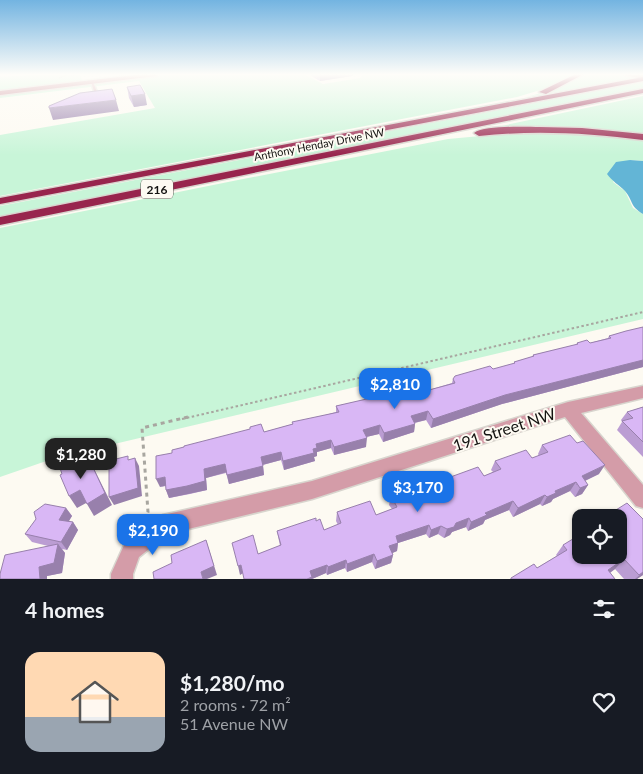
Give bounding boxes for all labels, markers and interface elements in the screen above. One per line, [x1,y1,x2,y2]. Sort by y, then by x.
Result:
street label: Anthony Henday Drive NW [253,125,386,163]
road number: 216 [141,180,173,198]
pin: $2,810 [354,368,436,410]
text: $2,810 [370,374,420,393]
street label: 191 Street NW [450,403,558,455]
pin: $1,280 [40,438,122,480]
text: $1,280 [56,444,106,463]
pin: $3,170 [377,470,459,513]
text: $3,170 [393,477,443,496]
map controls [572,509,627,564]
button: locate [572,509,627,564]
pin: $2,190 [112,514,194,556]
text: $2,190 [128,520,178,539]
icon: filters [590,595,618,623]
text: 4 homes [25,597,104,622]
text: $1,280/mo [180,670,285,695]
icon: home [65,672,125,732]
icon: heart [590,688,618,716]
text: 2 rooms · 72 m² [180,695,291,714]
text: 51 Avenue NW [180,714,288,733]

